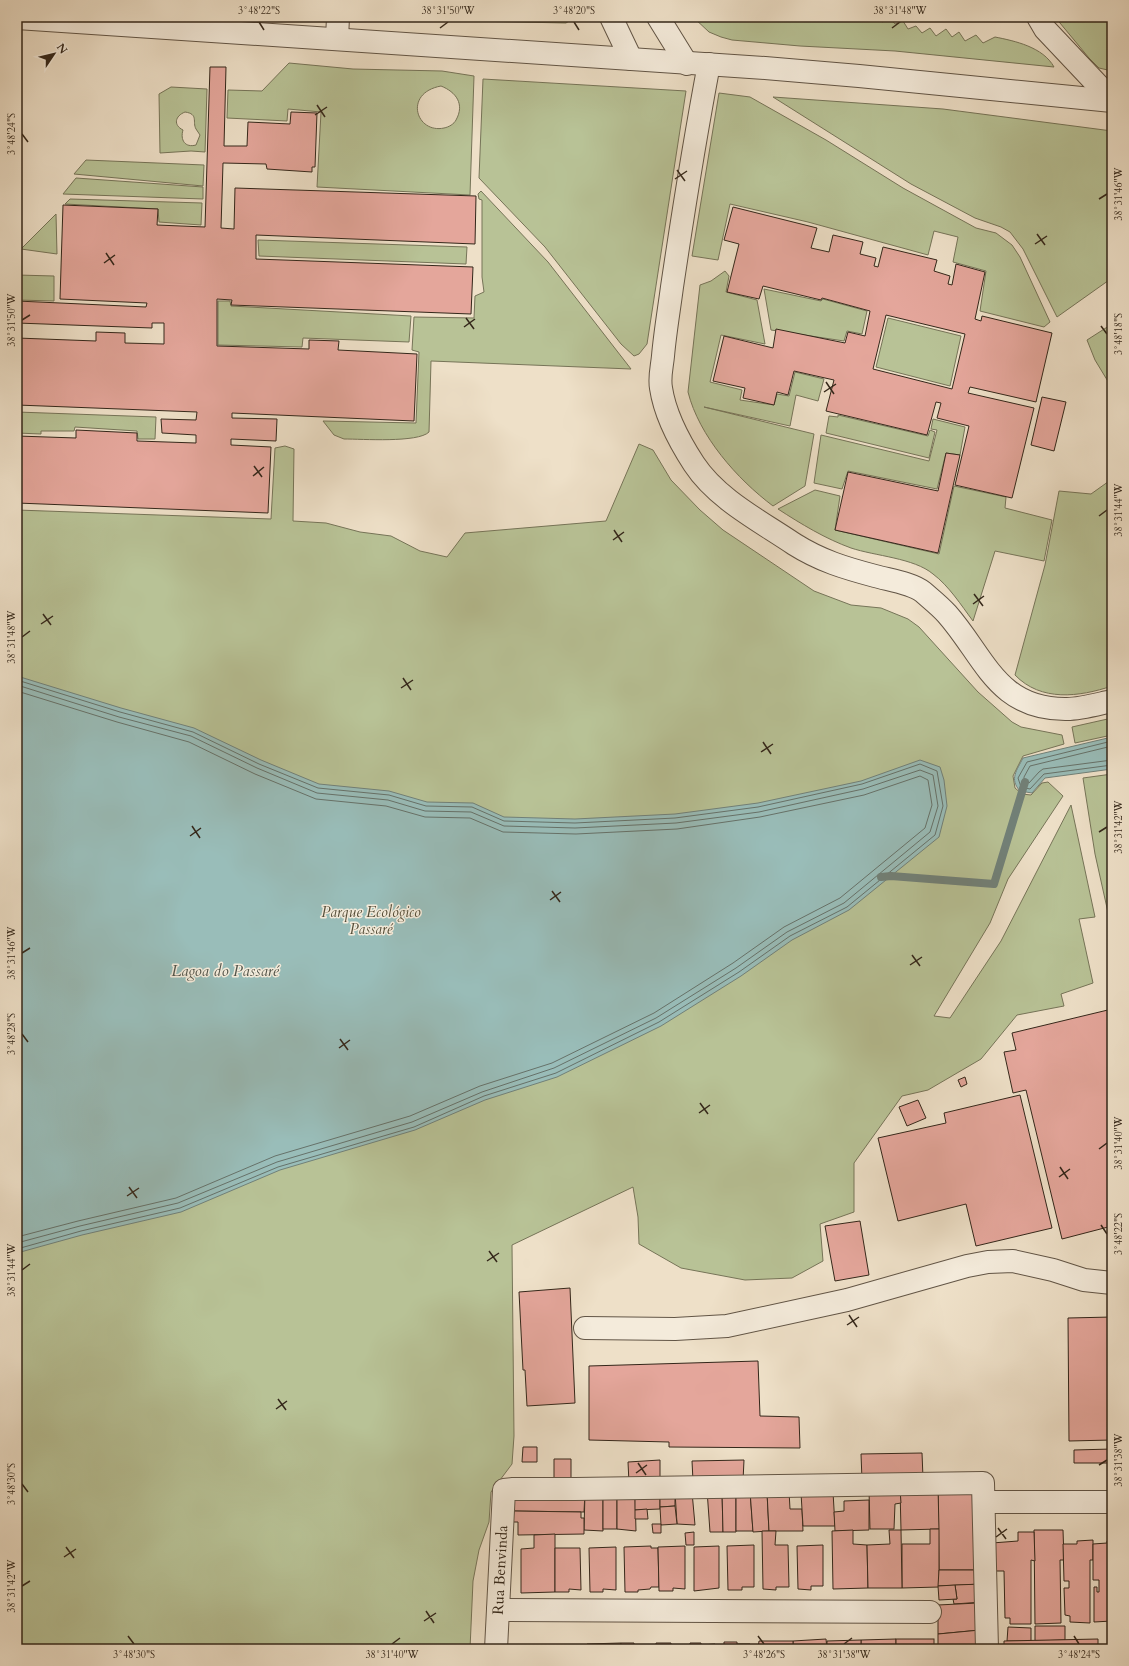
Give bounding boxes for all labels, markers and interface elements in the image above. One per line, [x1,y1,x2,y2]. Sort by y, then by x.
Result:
text: 3°48'22"S [238,4,280,18]
text: 38°31'50"W [421,4,476,18]
text: 3°48'20"S [553,4,595,18]
text: 38°31'48"W [873,4,928,18]
north arrow [34,34,74,74]
text: N [53,40,71,57]
text: 3°48'24"S [5,113,19,155]
text: 38°31'46"W [1112,166,1126,221]
text: 38°31'50"W [5,292,19,347]
text: 3°48'18"S [1112,313,1126,355]
text: 38°31'44"W [1112,482,1126,537]
text: 38°31'48"W [5,609,19,664]
text: 38°31'42"W [1112,799,1126,854]
park label: Parque Ecológico Passaré [321,902,421,939]
text: 38°31'46"W [5,925,19,980]
water label: Lagoa do Passaré [171,960,280,982]
text: 3°48'28"S [5,1013,19,1055]
text: 38°31'40"W [1112,1115,1126,1170]
text: 3°48'22"S [1112,1213,1126,1255]
text: 38°31'44"W [5,1242,19,1297]
text: 38°31'38"W [1112,1432,1126,1487]
text: 3°48'30"S [5,1463,19,1505]
street label: Rua Benvinda [488,1524,512,1615]
text: 38°31'42"W [5,1558,19,1613]
text: 3°48'30"S [113,1648,155,1662]
text: 38°31'40"W [365,1648,420,1662]
text: 3°48'26"S [743,1648,785,1662]
text: 38°31'38"W [817,1648,872,1662]
text: 3°48'24"S [1058,1648,1100,1662]

